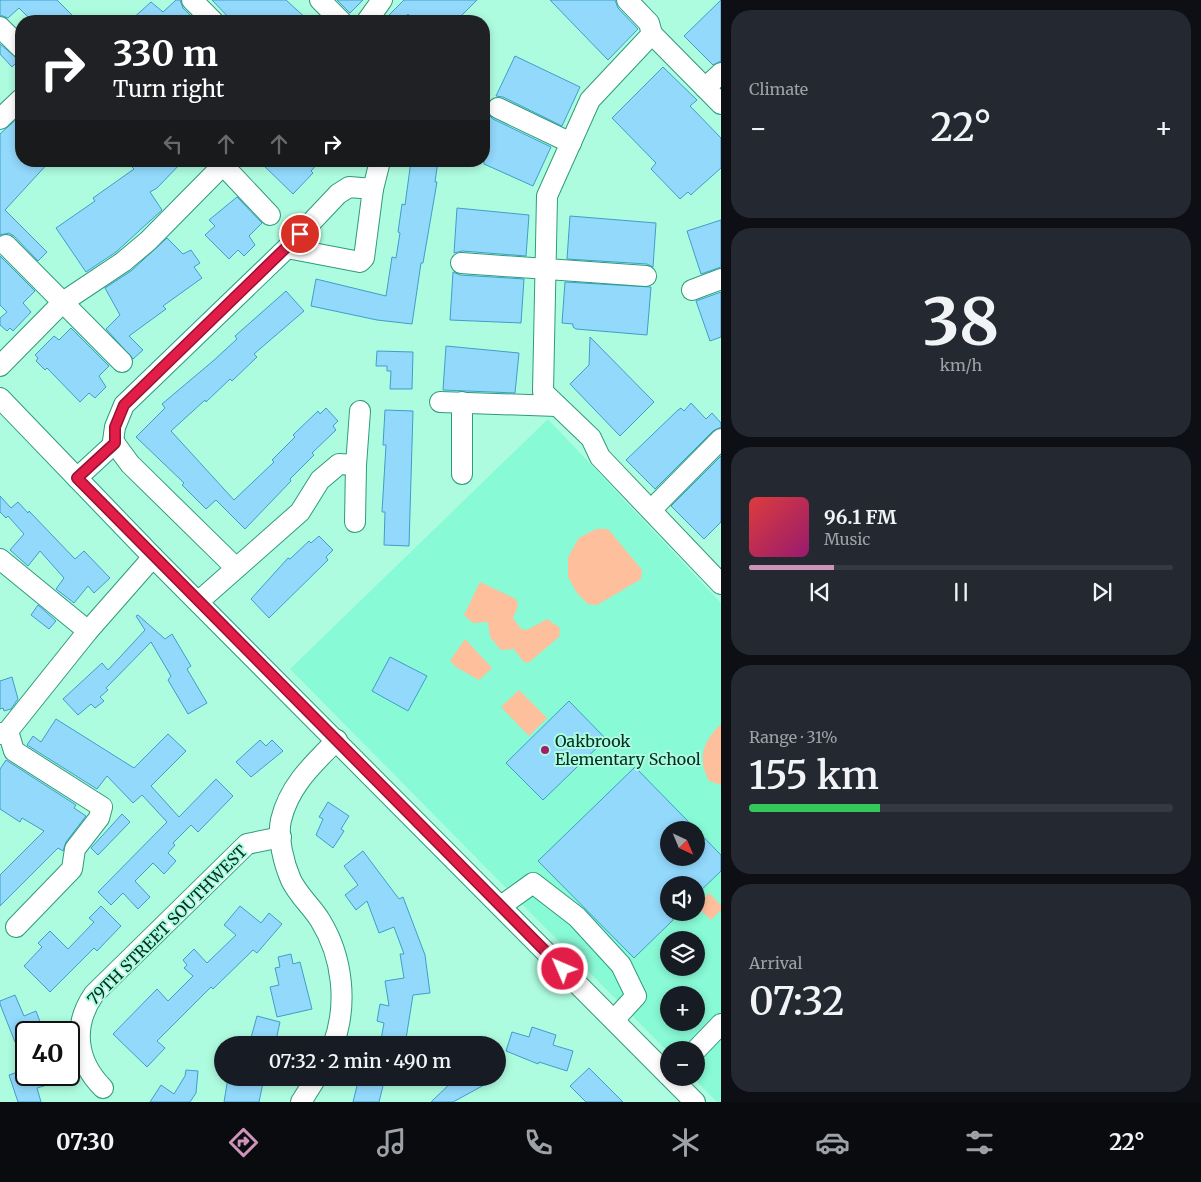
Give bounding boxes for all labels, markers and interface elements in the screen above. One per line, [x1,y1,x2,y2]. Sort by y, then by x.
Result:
text: 330 m [113,32,218,76]
icon: right [30,35,95,100]
text: Turn right [113,75,224,103]
text: Climate [749,79,808,99]
text: 22° [930,104,992,151]
text: − [749,110,768,146]
text: + [1154,110,1173,146]
icon: left [159,130,187,158]
icon: ahead [212,130,240,158]
icon: ahead [265,130,293,158]
icon: right [318,130,346,158]
pin [279,213,321,255]
icon: arrive [286,220,314,248]
text: 38 [923,281,999,363]
text: km/h [940,355,982,375]
text: 96.1 FM [824,505,896,529]
text: Music [824,529,870,549]
icon: previous [806,578,834,606]
icon: pause [947,578,975,606]
icon: next [1088,578,1116,606]
text: Range · 31% [749,727,838,747]
place label: Oakbrook Elementary School [555,731,701,769]
marker: Oakbrook Elementary School [539,744,551,756]
text: 155 km [749,752,879,799]
north arrow [660,821,705,866]
map controls [660,821,705,1086]
street label: 79TH STREET SOUTHWEST [83,841,251,1009]
button: sound [660,876,705,921]
button: layers [660,931,705,976]
position arrow [536,942,588,994]
text: Arrival [749,953,802,973]
text: 07:32 [749,978,845,1025]
button: + [660,986,705,1031]
speed limit sign: 40 [15,1021,80,1086]
button: − [660,1041,705,1086]
text: 07:32 · 2 min · 490 m [269,1049,451,1073]
icon: directions [226,1125,261,1160]
icon: music [374,1125,409,1160]
icon: phone [521,1125,556,1160]
icon: climate [668,1125,703,1160]
icon: car [815,1125,850,1160]
icon: filters [962,1125,997,1160]
text: 07:30 [56,1128,114,1156]
text: 22° [1109,1128,1145,1156]

